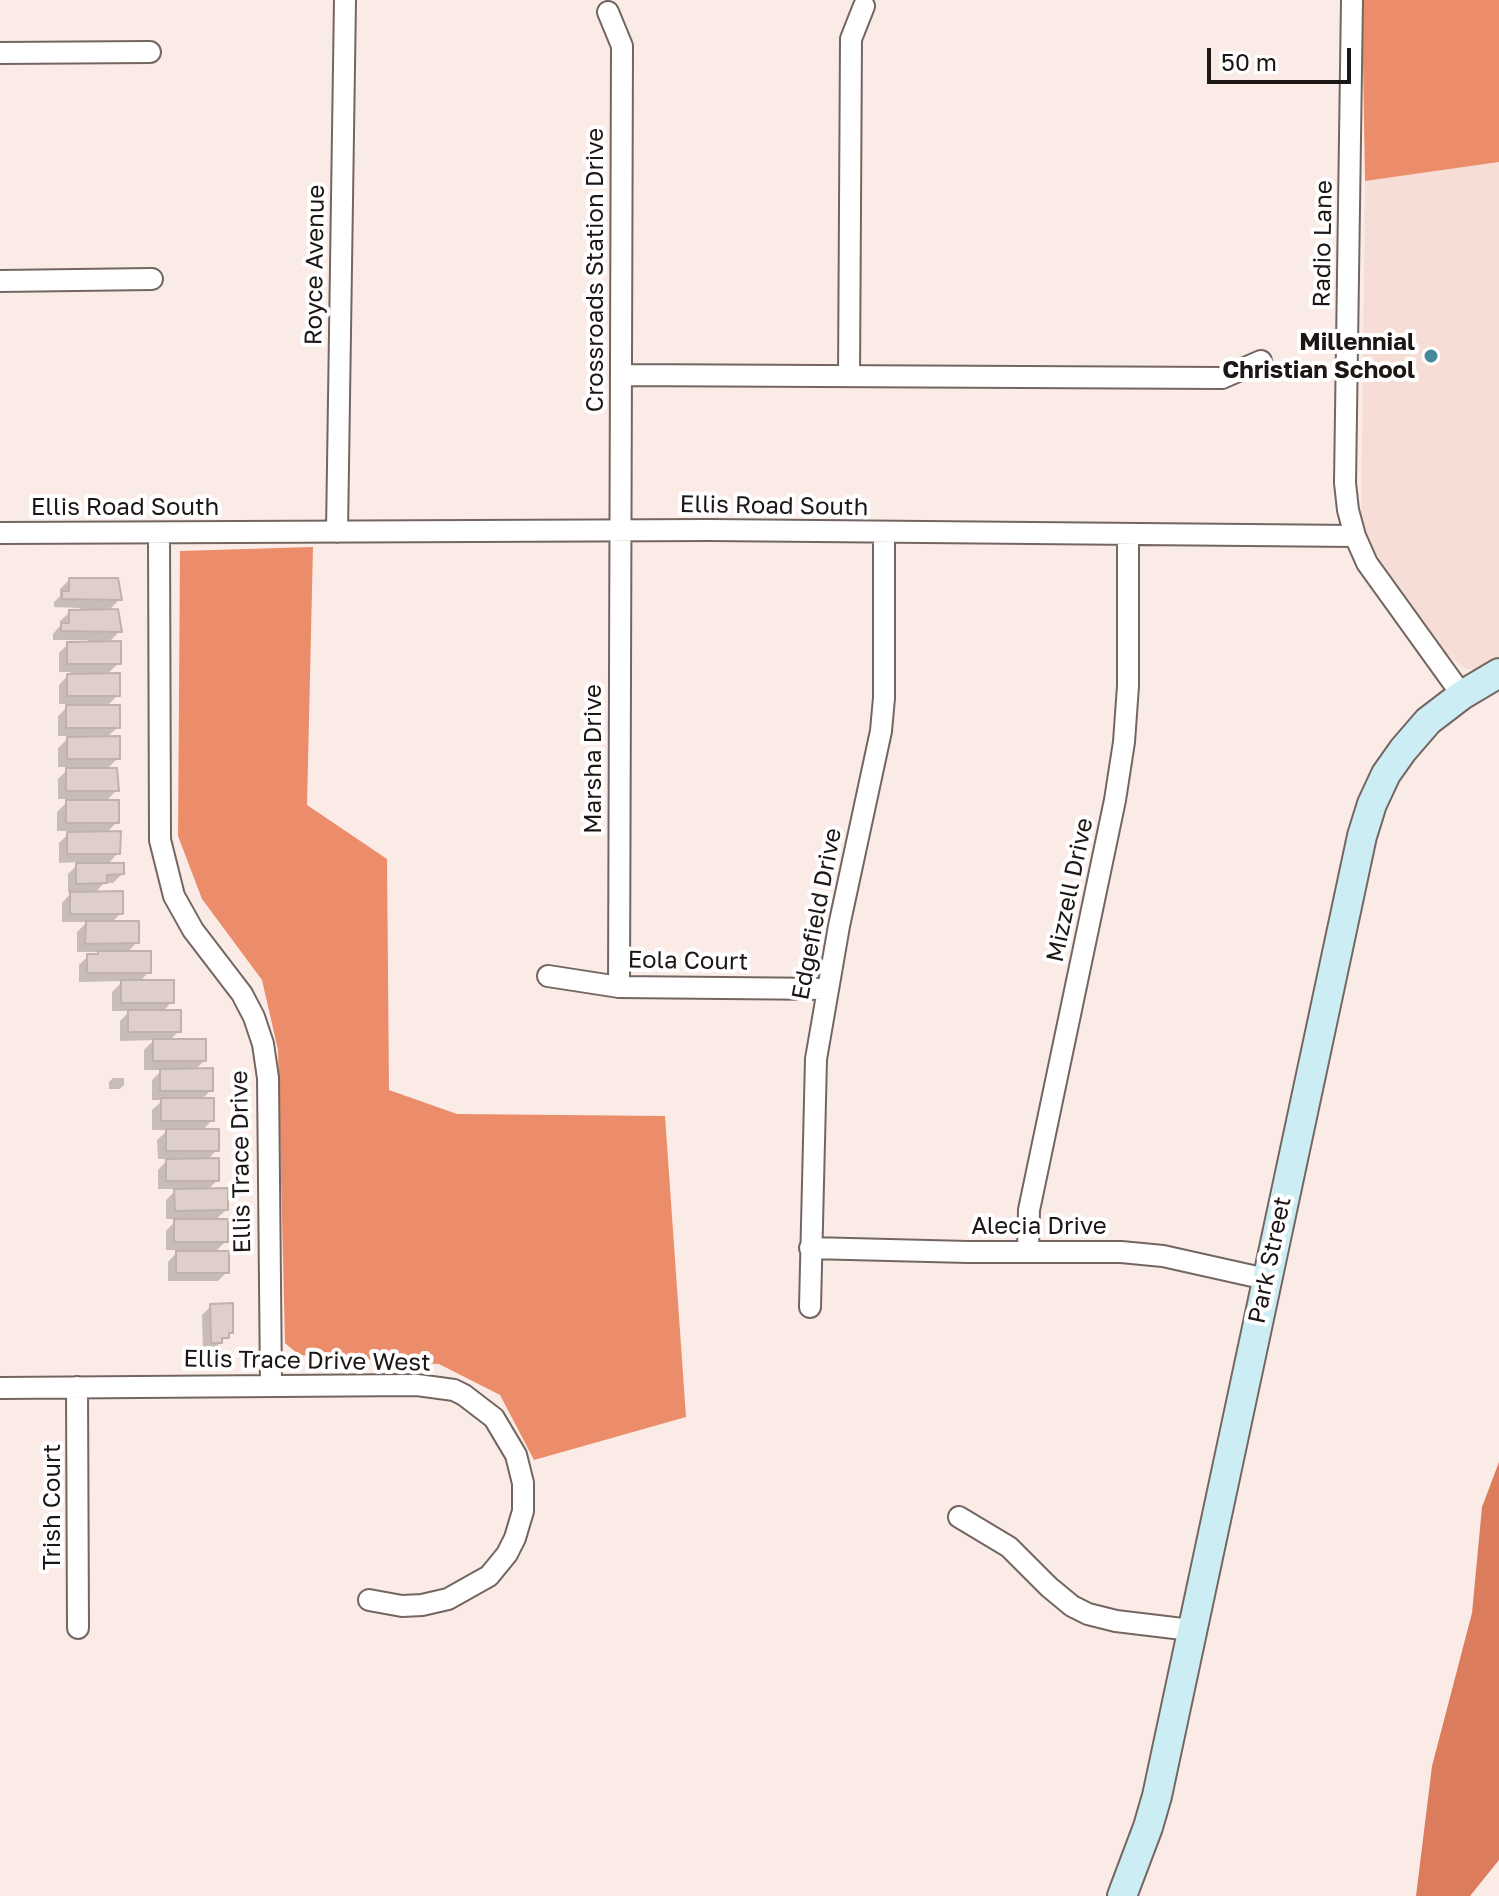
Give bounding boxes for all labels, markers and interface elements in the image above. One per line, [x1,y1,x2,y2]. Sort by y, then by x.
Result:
scale bar [1211,32,1355,82]
text: 50 m [1221,47,1277,76]
street label: Crossroads Station Drive [581,128,609,412]
street label: Radio Lane [1307,180,1339,308]
street label: Royce Avenue [299,184,331,346]
place label: Millennial Christian School [1222,328,1415,384]
marker: Millennial Christian School [1422,347,1440,365]
street label: Ellis Road South [679,490,869,522]
street label: Ellis Road South [31,493,219,521]
street label: Marsha Drive [579,684,607,834]
street label: Mizzell Drive [1041,815,1099,965]
street label: Edgefield Drive [786,826,848,1002]
street label: Eola Court [627,946,749,976]
street label: Ellis Trace Drive [225,1070,257,1254]
street label: Park Street [1243,1194,1297,1326]
street label: Alecia Drive [971,1212,1107,1240]
street label: Ellis Trace Drive West [183,1344,431,1378]
street label: Trish Court [38,1444,66,1570]

